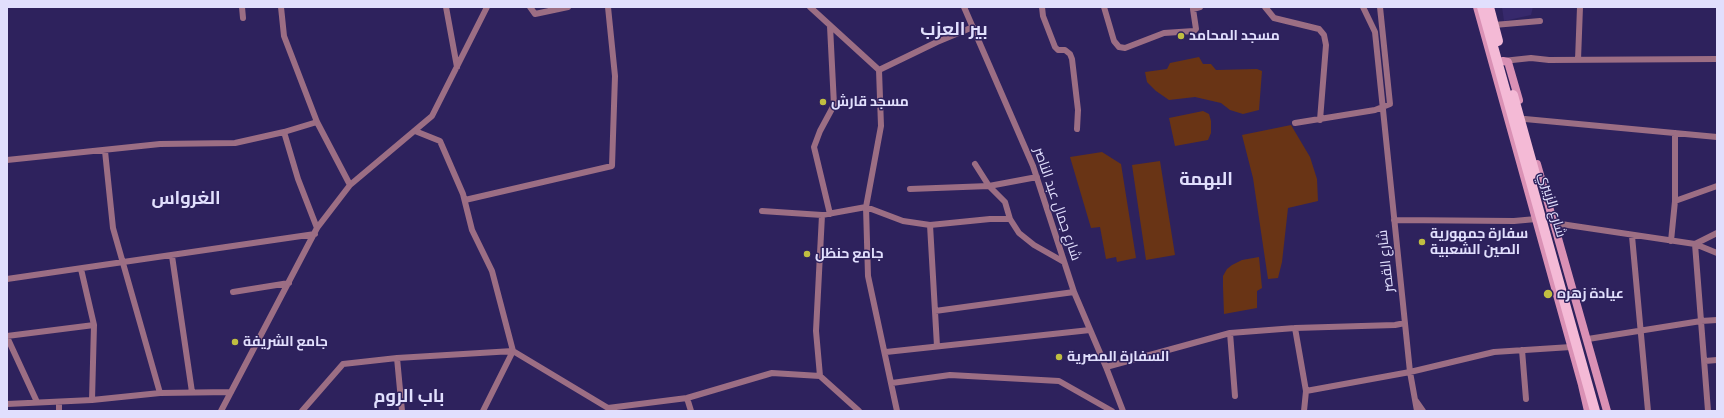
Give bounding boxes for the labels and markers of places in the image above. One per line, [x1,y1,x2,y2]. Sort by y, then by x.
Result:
place label: مسجد المحامد [1189,28,1280,44]
marker: مسجد المحامد [1176,31,1186,41]
place label: مسجد قارش [831,94,909,110]
marker: مسجد قارش [818,97,828,107]
place label: سفارة جمهورية الصين الشعبية [1430,226,1528,258]
marker: سفارة جمهورية الصين الشعبية [1417,237,1427,247]
place label: جامع حنظل [815,246,884,262]
marker: جامع حنظل [802,249,812,259]
place label: عيادة زهره [1557,286,1624,302]
marker: عيادة زهره [1542,288,1554,300]
place label: جامع الشريفة [243,334,328,350]
marker: جامع الشريفة [230,337,240,347]
place label: السفارة المصرية [1067,349,1169,365]
marker: السفارة المصرية [1054,352,1064,362]

